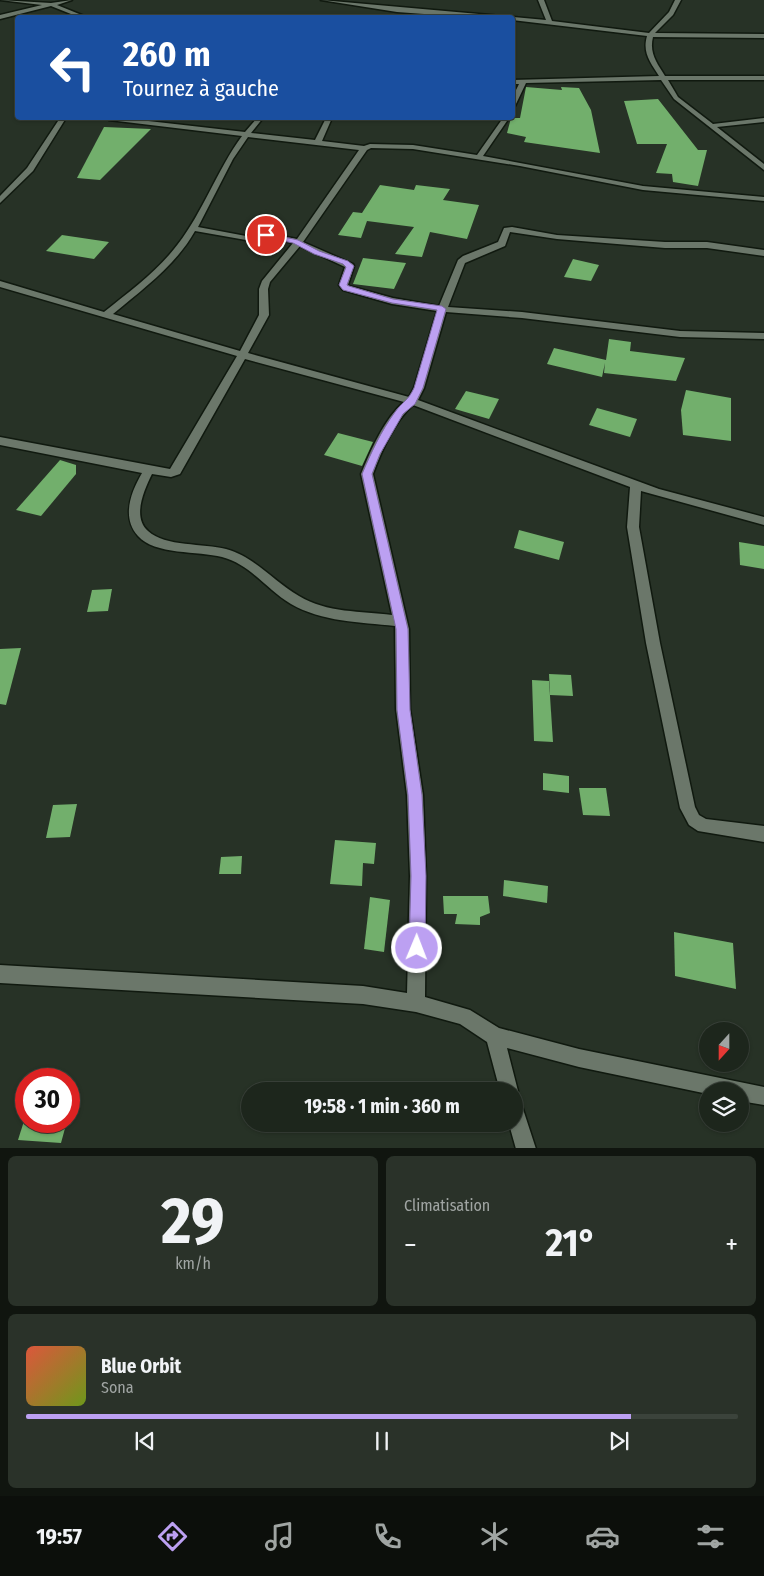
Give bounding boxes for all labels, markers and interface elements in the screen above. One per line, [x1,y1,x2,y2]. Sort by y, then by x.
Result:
text: 260 m [123,33,211,75]
icon: left [40,35,105,100]
text: Tournez à gauche [123,75,279,102]
pin [245,214,287,256]
icon: arrive [252,221,280,249]
position arrow [390,921,442,973]
north arrow [699,1022,749,1072]
map controls [699,1022,749,1132]
speed limit sign: 30 [15,1068,80,1133]
button: layers [699,1082,749,1132]
text: 19:58 · 1 min · 360 m [304,1095,460,1118]
text: 29 [161,1182,225,1260]
text: Climatisation [404,1196,490,1215]
text: 21° [546,1220,596,1266]
text: − [404,1228,417,1261]
text: + [725,1228,738,1261]
text: km/h [175,1254,211,1273]
text: Blue Orbit [101,1355,181,1378]
text: Sona [101,1378,134,1397]
icon: previous [131,1427,159,1455]
icon: pause [368,1427,396,1455]
icon: next [605,1427,633,1455]
icon: directions [155,1519,190,1554]
icon: music [262,1519,297,1554]
icon: phone [370,1519,405,1554]
icon: climate [477,1519,512,1554]
icon: car [585,1519,620,1554]
icon: filters [693,1519,728,1554]
text: 19:57 [36,1523,82,1550]

